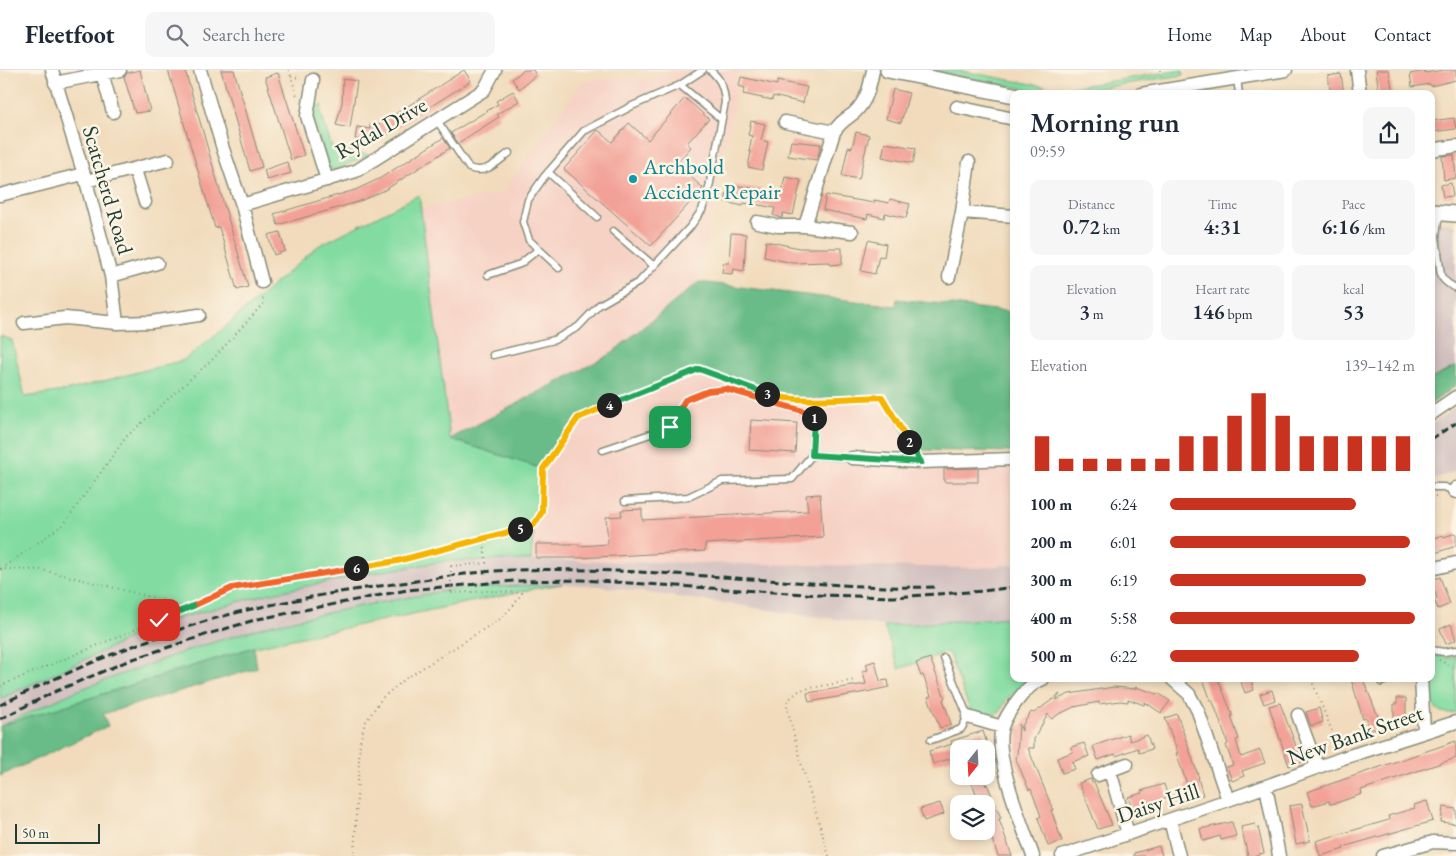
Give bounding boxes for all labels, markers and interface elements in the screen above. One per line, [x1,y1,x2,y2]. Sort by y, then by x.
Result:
search box [145,12,495,57]
text: Fleetfoot [25,19,115,50]
icon: search [163,21,191,49]
text: Search here [203,22,285,47]
text: Home [1167,23,1212,46]
text: Map [1240,23,1272,46]
text: About [1300,23,1346,46]
text: Contact [1374,23,1431,46]
street label: Rydal Drive [330,90,432,166]
text: Morning run [1030,104,1180,140]
button: share [1363,107,1415,159]
street label: Scatcherd Road [76,122,140,258]
text: 09:59 [1030,141,1065,162]
place label: Archbold Accident Repair [642,152,781,206]
marker: Archbold Accident Repair [627,173,639,185]
text: Distance [1068,195,1115,213]
text: Time [1208,195,1237,213]
text: Pace [1342,195,1365,213]
text: 0.72 [1063,213,1100,240]
text: 4:31 [1203,213,1242,240]
text: 6:16 [1322,213,1360,240]
text: km [1100,220,1120,238]
text: /km [1360,220,1385,238]
text: Elevation [1066,280,1117,298]
text: Heart rate [1195,280,1250,298]
text: kcal [1343,280,1364,298]
text: 3 [1079,298,1090,325]
text: 146 [1192,298,1225,325]
text: 53 [1343,298,1364,325]
text: m [1090,305,1104,323]
text: bpm [1225,305,1253,323]
text: Elevation [1030,355,1088,376]
text: 139–142 m [1344,355,1415,376]
pin: 3 [754,382,780,406]
text: 3 [764,385,771,403]
pin: 4 [596,392,622,418]
text: 4 [606,396,613,414]
pin [649,406,691,448]
pin: 1 [802,406,826,430]
text: 1 [811,409,818,427]
icon: arrive [656,413,684,441]
pin: 2 [896,430,922,454]
text: 2 [906,433,913,451]
text: 100 m [1030,494,1072,515]
text: 6:24 [1110,494,1137,515]
pin: 5 [508,516,532,542]
text: 5 [517,520,524,538]
text: 200 m [1030,532,1072,553]
text: 6:01 [1110,532,1137,553]
pin: 6 [344,556,368,580]
text: 6 [353,559,360,577]
text: 300 m [1030,570,1072,591]
text: 6:19 [1110,570,1137,591]
pin [138,599,180,641]
icon: check [145,606,173,634]
text: 400 m [1030,608,1072,629]
text: 5:58 [1110,608,1137,629]
text: 500 m [1030,646,1072,667]
text: 6:22 [1110,646,1137,667]
street label: New Bank Street [1283,698,1427,772]
north arrow [950,740,995,785]
map controls [950,740,995,840]
street label: Daisy Hill [1113,776,1203,830]
button: layers [950,795,995,840]
scale bar [15,821,100,844]
text: 50 m [22,824,49,842]

